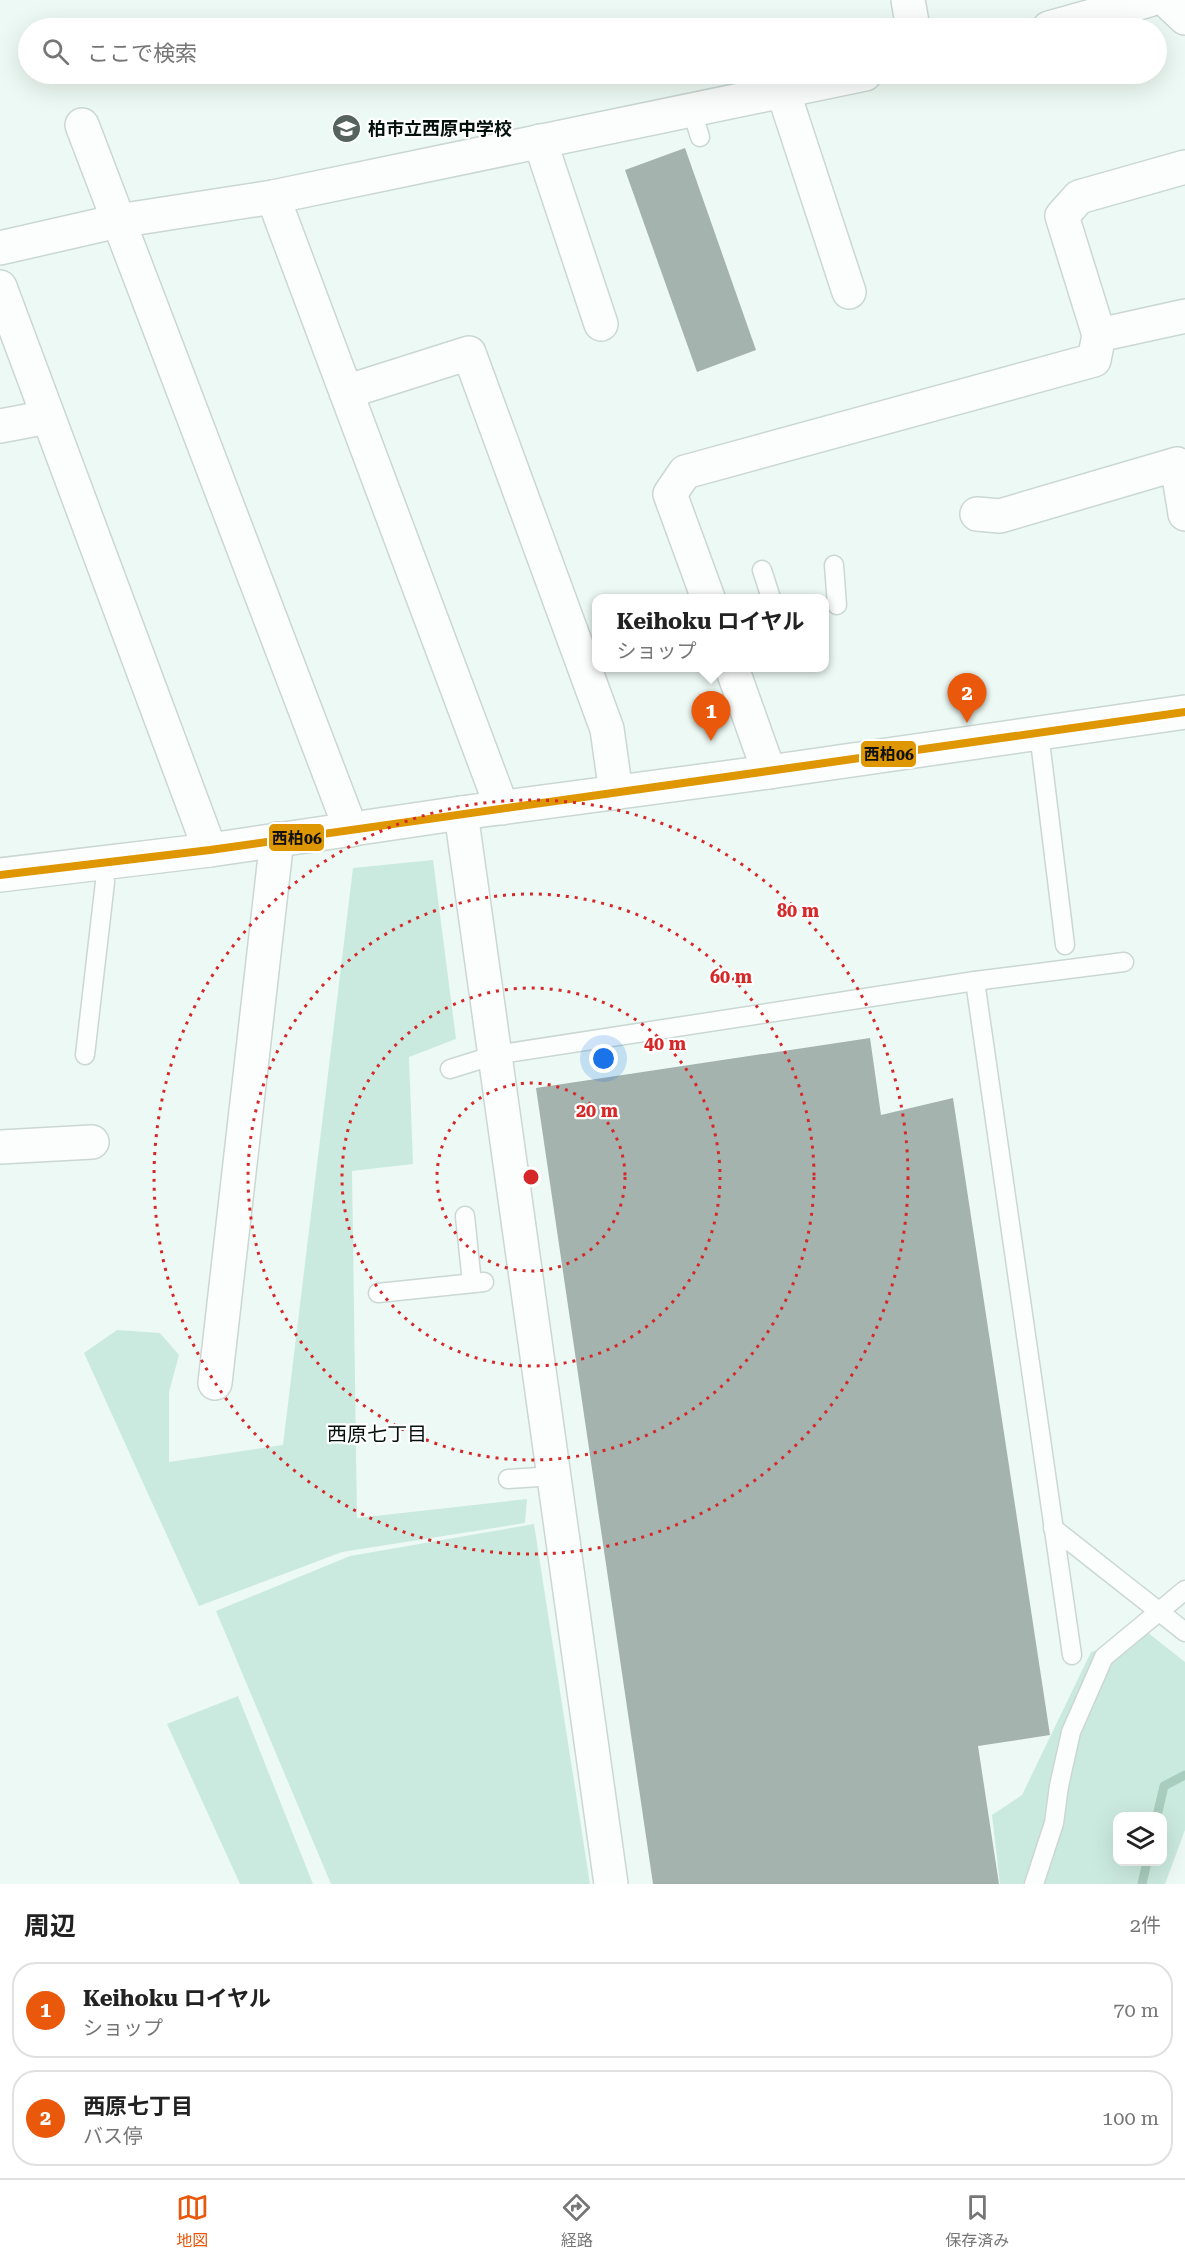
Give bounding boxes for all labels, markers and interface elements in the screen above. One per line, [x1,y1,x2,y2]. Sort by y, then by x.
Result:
search box [18,18,1167,84]
icon: search [39,35,72,68]
text: ここで検索 [87,41,197,66]
school or university icon: 柏市立西原中学校 [331,112,363,144]
place label: 柏市立西原中学校 [368,118,512,139]
popup [592,594,829,672]
text: Keihoku ロイヤル [617,609,804,634]
text: ショップ [617,639,697,663]
pin: 2 [948,674,986,723]
pin: 1 [692,692,730,741]
line badge: 西柏06 [860,740,917,768]
text: 西柏06 [864,745,914,764]
line badge: 西柏06 [268,823,325,852]
text: 西柏06 [272,829,322,848]
text: 80 m [777,900,820,921]
text: 60 m [710,966,753,987]
text: 40 m [644,1033,687,1054]
your location [589,1044,618,1073]
text: 20 m [576,1100,619,1121]
centre of rings [521,1167,541,1187]
district label: 西原七丁目 [327,1422,427,1446]
map controls [1113,1812,1167,1866]
button: layers [1113,1812,1167,1866]
text: 周辺 [24,1911,76,1941]
text: 2件 [1130,1913,1161,1937]
text: Keihoku ロイヤル [83,1986,271,2011]
text: 1 [40,1998,51,2022]
text: 70 m [1113,1998,1159,2022]
text: ショップ [83,2016,163,2040]
text: 西原七丁目 [83,2094,193,2119]
text: 2 [40,2106,51,2130]
text: 100 m [1102,2106,1159,2130]
text: バス停 [83,2124,143,2148]
tab: 地図 [176,2191,209,2251]
tab: 経路 [560,2191,593,2251]
tab: 保存済み [945,2191,1009,2251]

